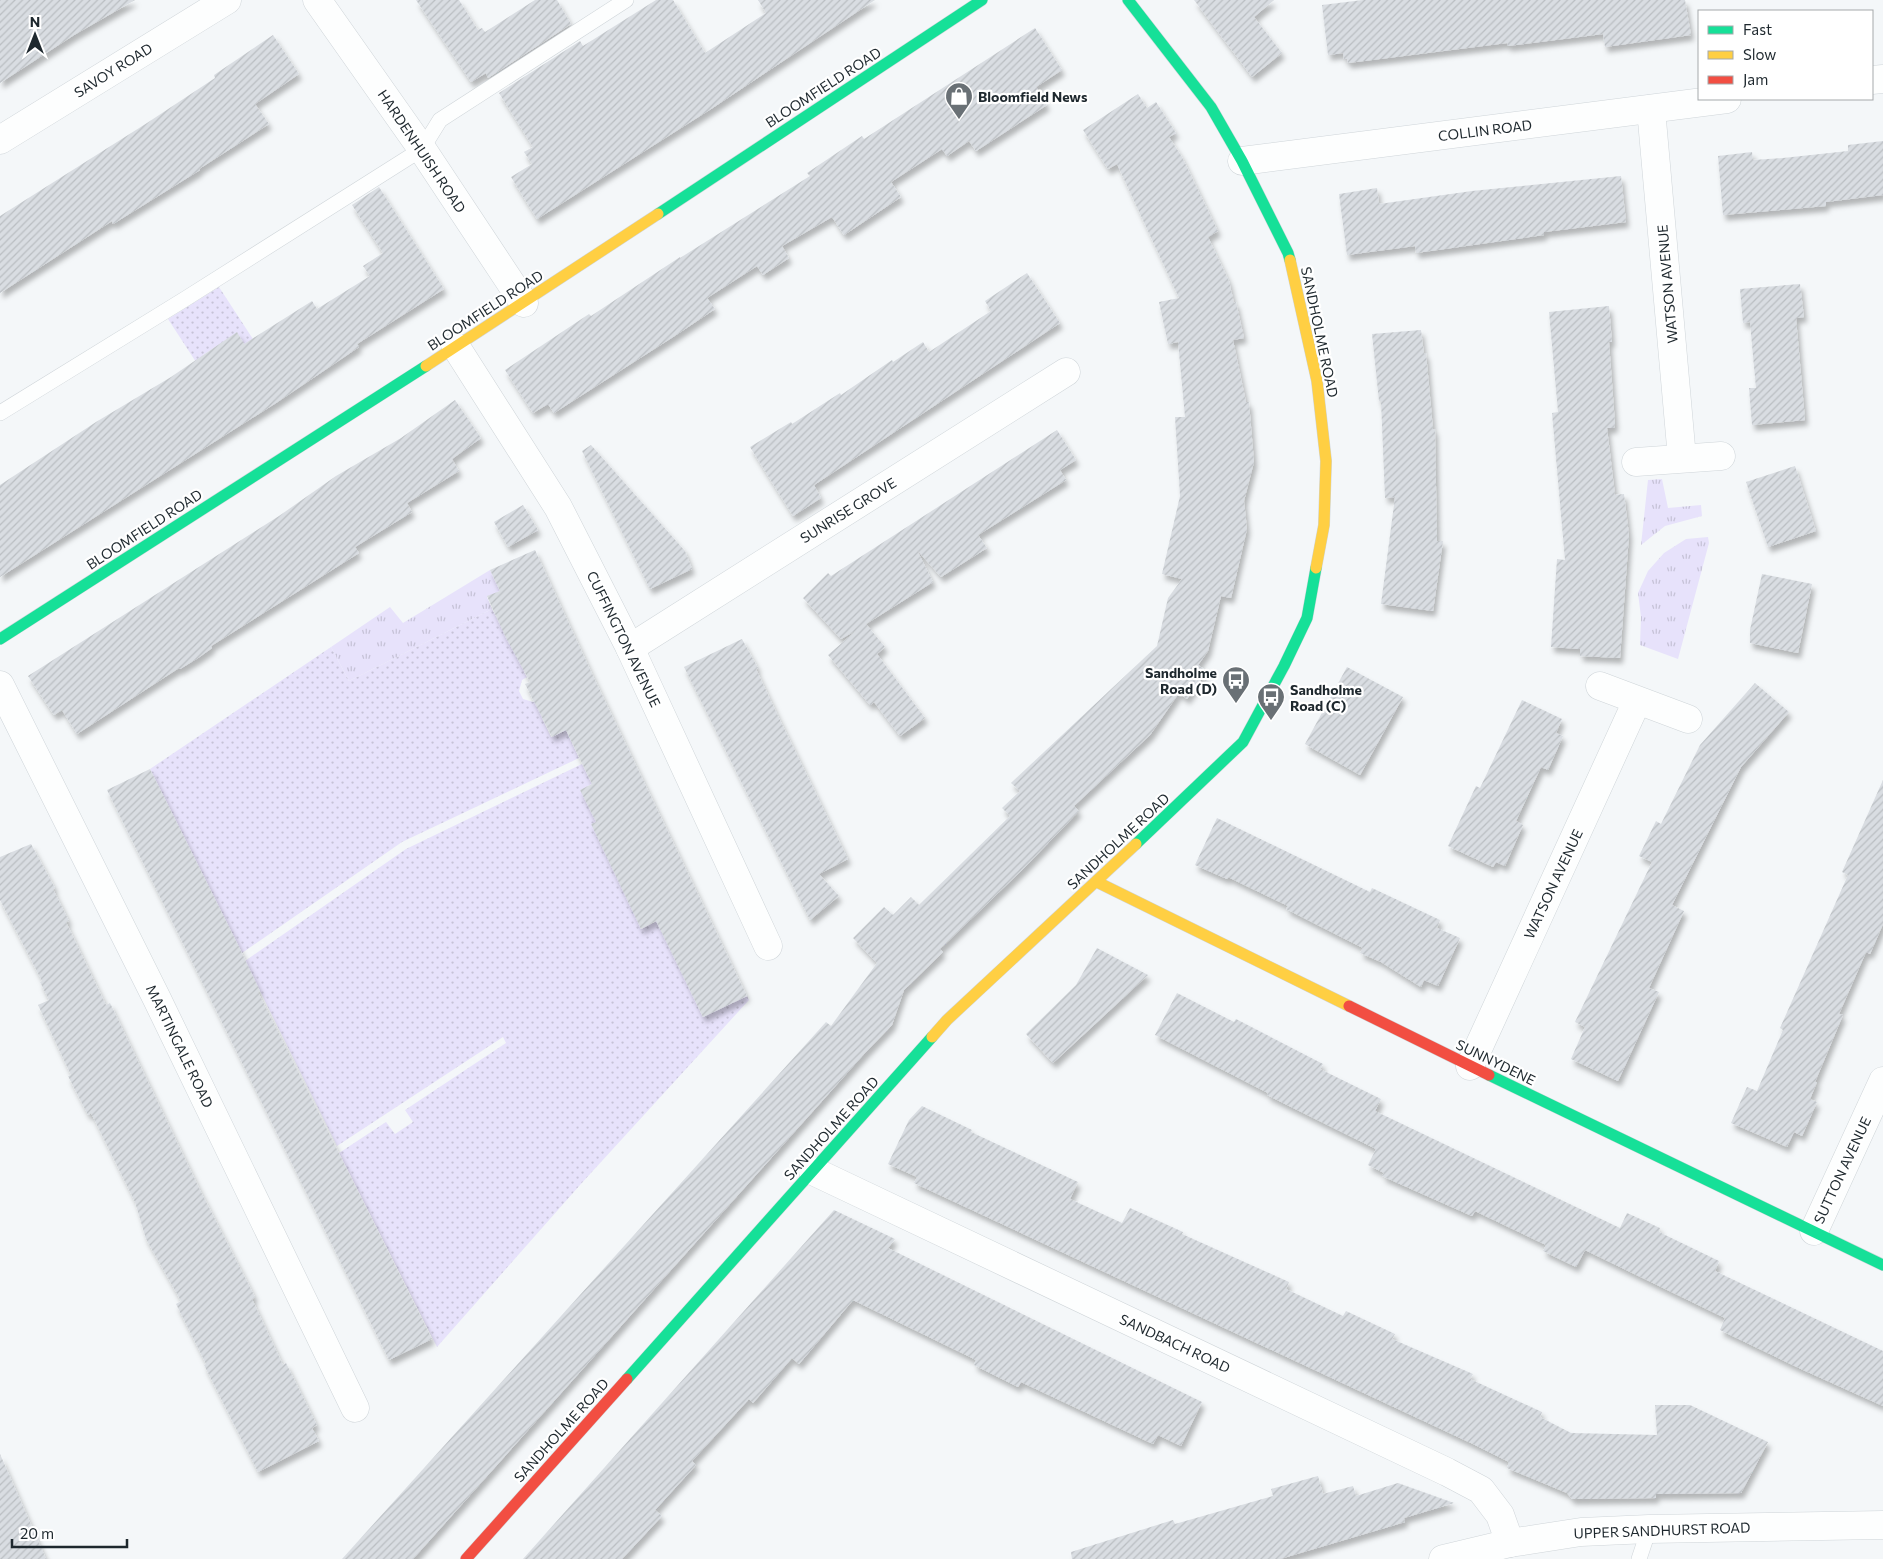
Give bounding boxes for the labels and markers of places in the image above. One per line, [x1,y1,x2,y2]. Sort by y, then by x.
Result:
shop icon: Bloomfield News [944,81,974,120]
place label: Bloomfield News [978,88,1088,105]
place label: Sandholme Road (D) [1145,664,1217,697]
bus stop icon: Sandholme Road (D) [1221,665,1251,704]
place label: Sandholme Road (C) [1290,681,1362,714]
bus stop icon: Sandholme Road (C) [1256,682,1286,721]

